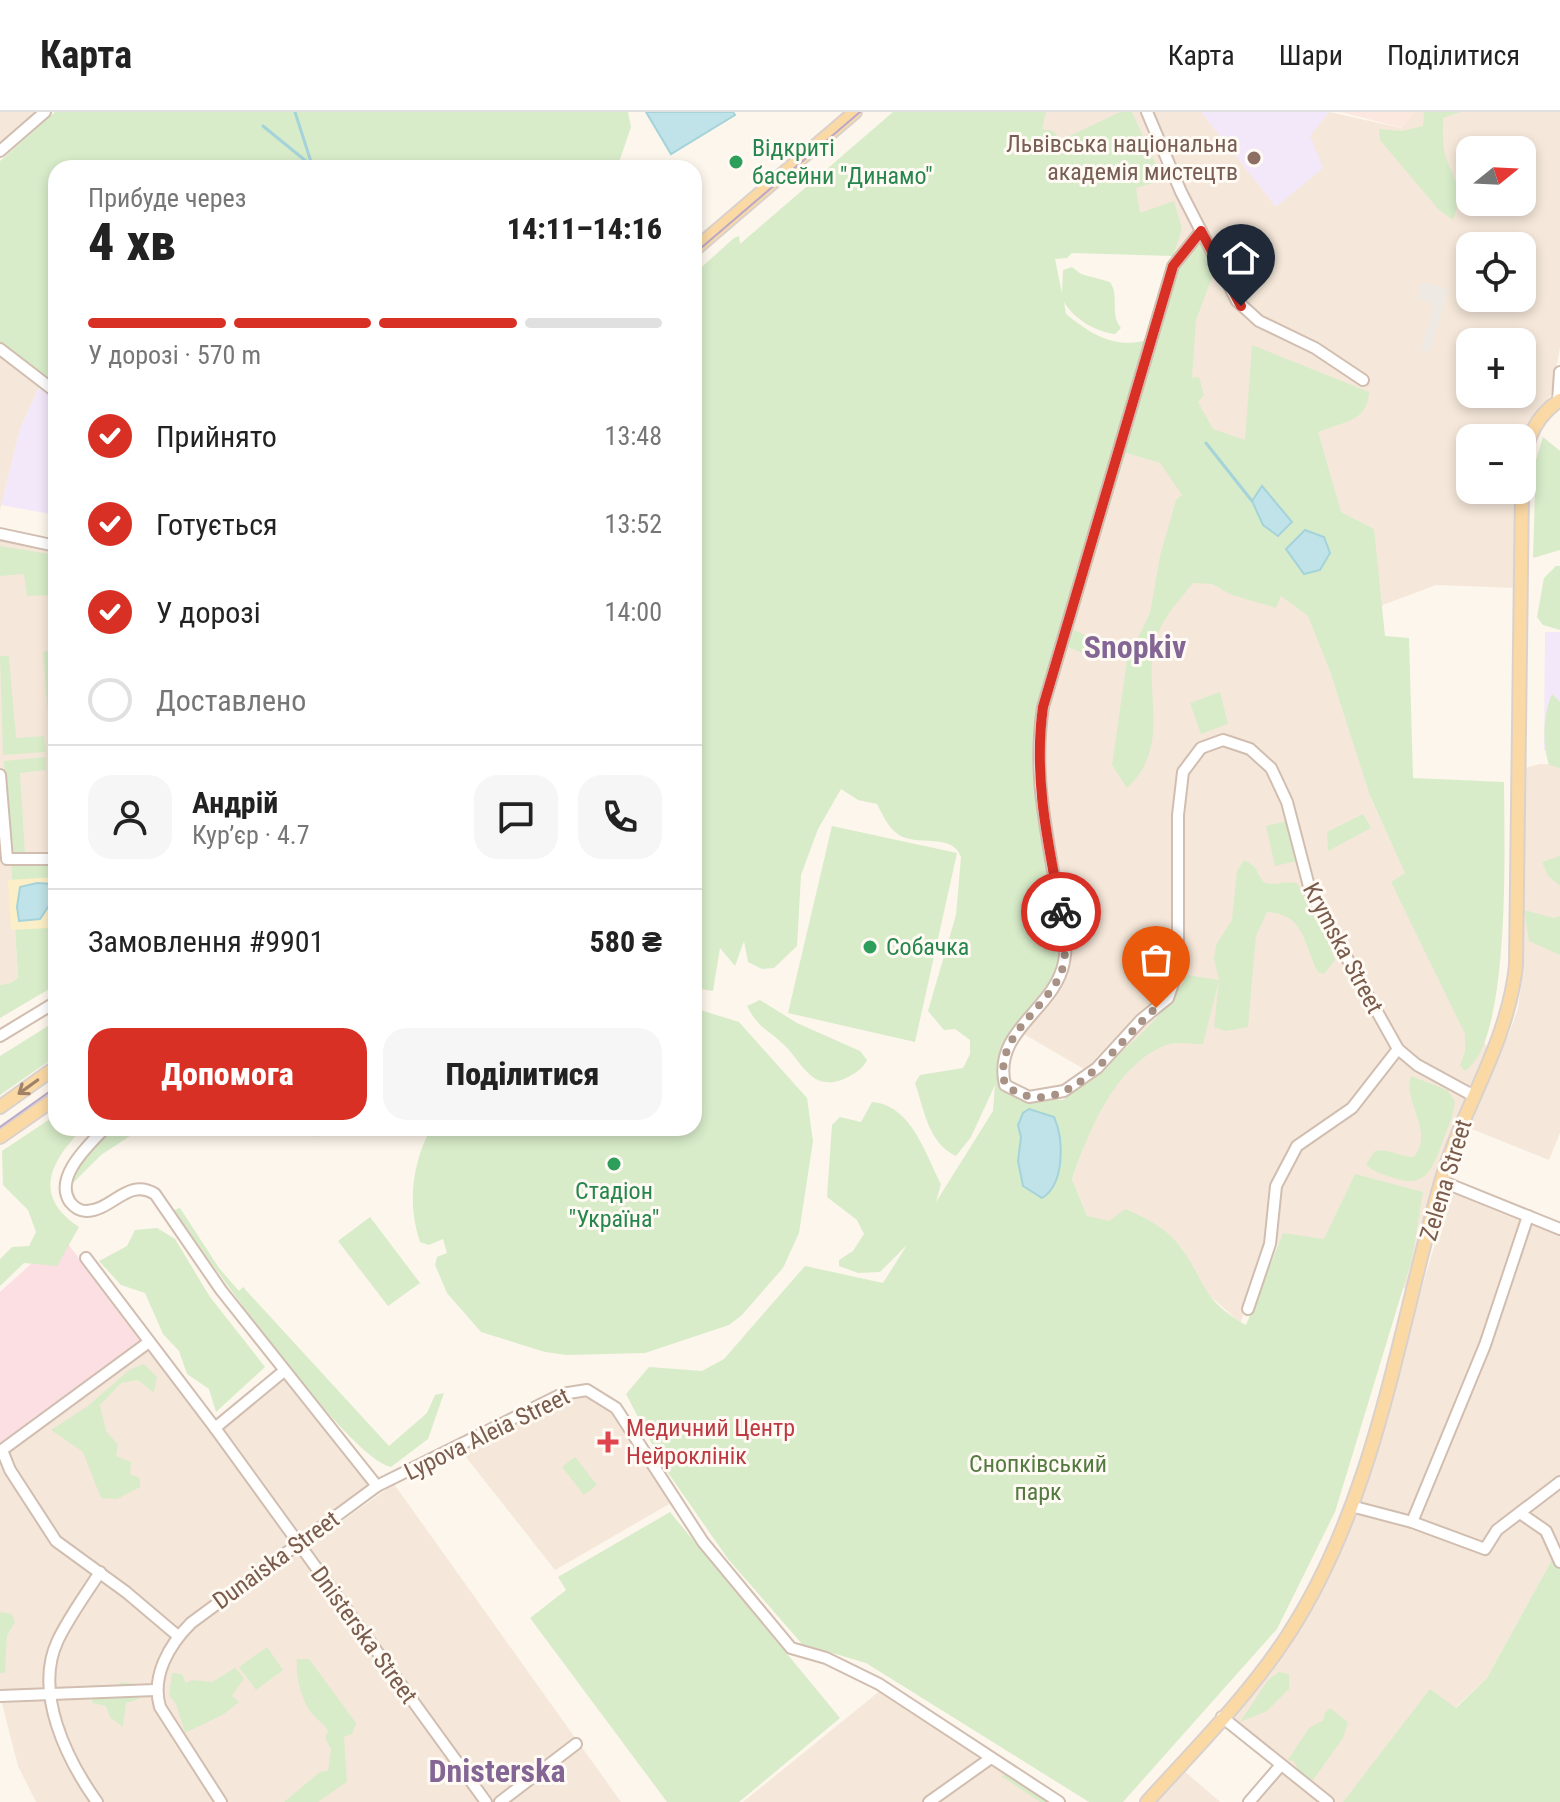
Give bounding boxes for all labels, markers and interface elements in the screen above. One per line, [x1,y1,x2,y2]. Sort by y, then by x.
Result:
text: Карта [40,33,132,77]
text: Карта [1168,39,1235,72]
text: Шари [1279,39,1343,72]
text: Поділитися [1387,39,1520,72]
place label: Львівська національна академія мистецтв [1006,130,1238,186]
place label: Відкриті басейни "Динамо" [752,134,933,190]
north arrow [1456,136,1536,216]
map controls [1456,136,1536,504]
marker: Львівська національна академія мистецтв [1245,149,1263,167]
marker: Відкриті басейни "Динамо" [727,153,745,171]
text: Прибуде через [88,183,246,213]
text: 14:11–14:16 [507,211,662,246]
text: 4 хв [88,212,176,273]
pin [1207,224,1275,306]
button: locate [1456,232,1536,312]
icon: home [1219,236,1263,280]
button: + [1456,328,1536,408]
text: У дорозі · 570 m [88,340,261,370]
icon: check [88,414,132,458]
text: Прийнято [156,419,277,454]
text: 13:48 [605,421,662,451]
button: − [1456,424,1536,504]
icon: check [88,502,132,546]
text: Готується [156,507,277,542]
text: 13:52 [605,509,662,539]
icon: check [88,590,132,634]
text: У дорозі [156,595,261,630]
text: 14:00 [605,597,662,627]
district label: Snopkiv [1084,628,1186,666]
text: Доставлено [156,683,306,718]
button: person [88,775,172,859]
button: chat [474,775,558,859]
button: phone [578,775,662,859]
text: Андрій [192,785,278,820]
text: Кур’єр · 4.7 [192,820,310,850]
courier [1021,872,1101,952]
street label: Krymska Street [1297,878,1389,1018]
icon: bike [1039,890,1083,934]
text: Замовлення #9901 [88,924,324,959]
text: 580 ₴ [590,924,662,959]
pin [1122,926,1190,1008]
place label: Собачка [886,933,969,961]
marker: Собачка [861,938,879,956]
icon: bag [1134,938,1178,982]
button: Допомога [88,1028,367,1120]
button: Поділитися [383,1028,662,1120]
one-way arrow [18,1078,39,1095]
street label: Zelena Street [1414,1116,1478,1244]
marker: Стадіон "Україна" [605,1155,623,1173]
place label: Стадіон "Україна" [569,1177,659,1233]
street label: Lypova Aleia Street [400,1382,574,1486]
place label: Медичний Центр Нейроклінік [626,1414,795,1470]
marker: Медичний Центр Нейроклінік [597,1431,619,1453]
park label: Снопківський парк [969,1450,1107,1506]
street label: Dunaiska Street [208,1505,344,1615]
street label: Dnisterska Street [305,1561,423,1709]
district label: Dnisterska [428,1752,566,1790]

